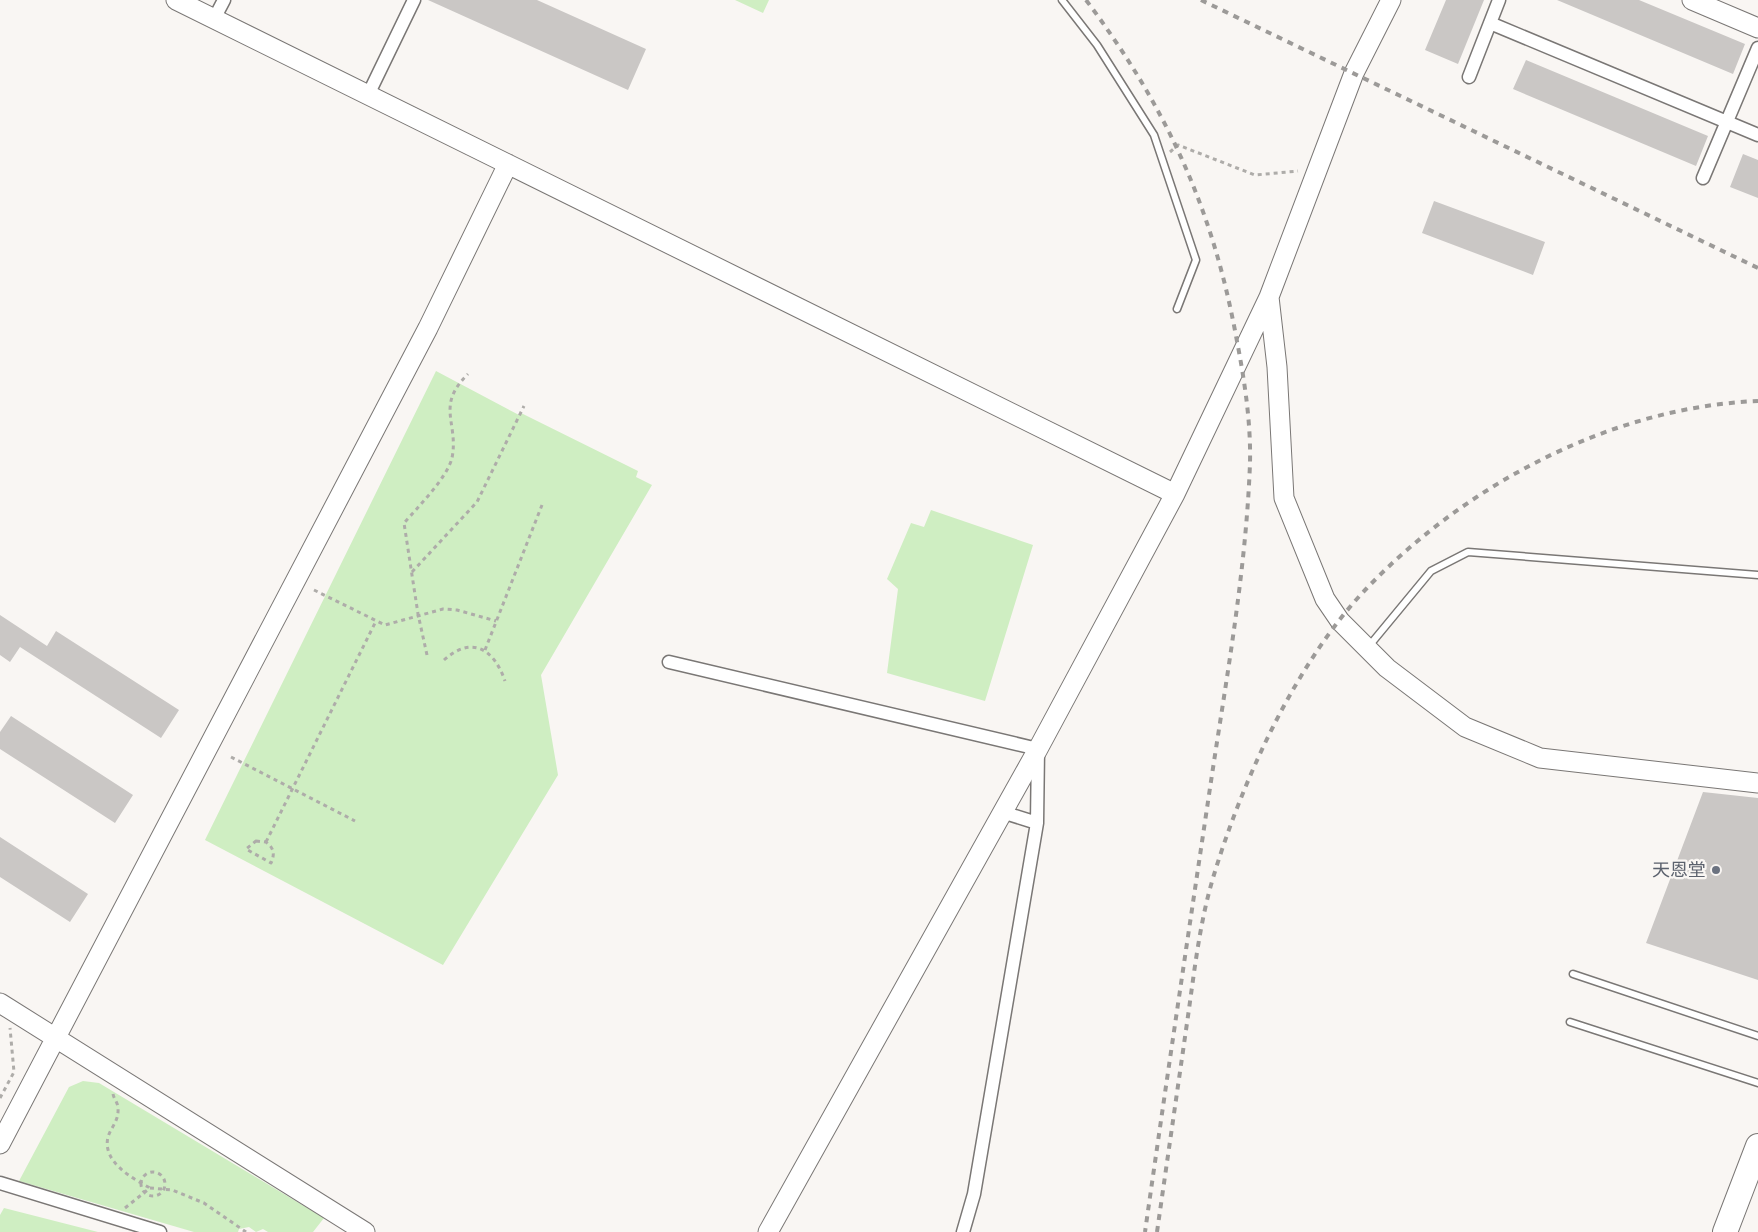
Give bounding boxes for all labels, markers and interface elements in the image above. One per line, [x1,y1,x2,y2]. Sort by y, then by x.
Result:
place label: 天恩堂 [1652,859,1706,881]
marker: 天恩堂 [1710,864,1722,876]

